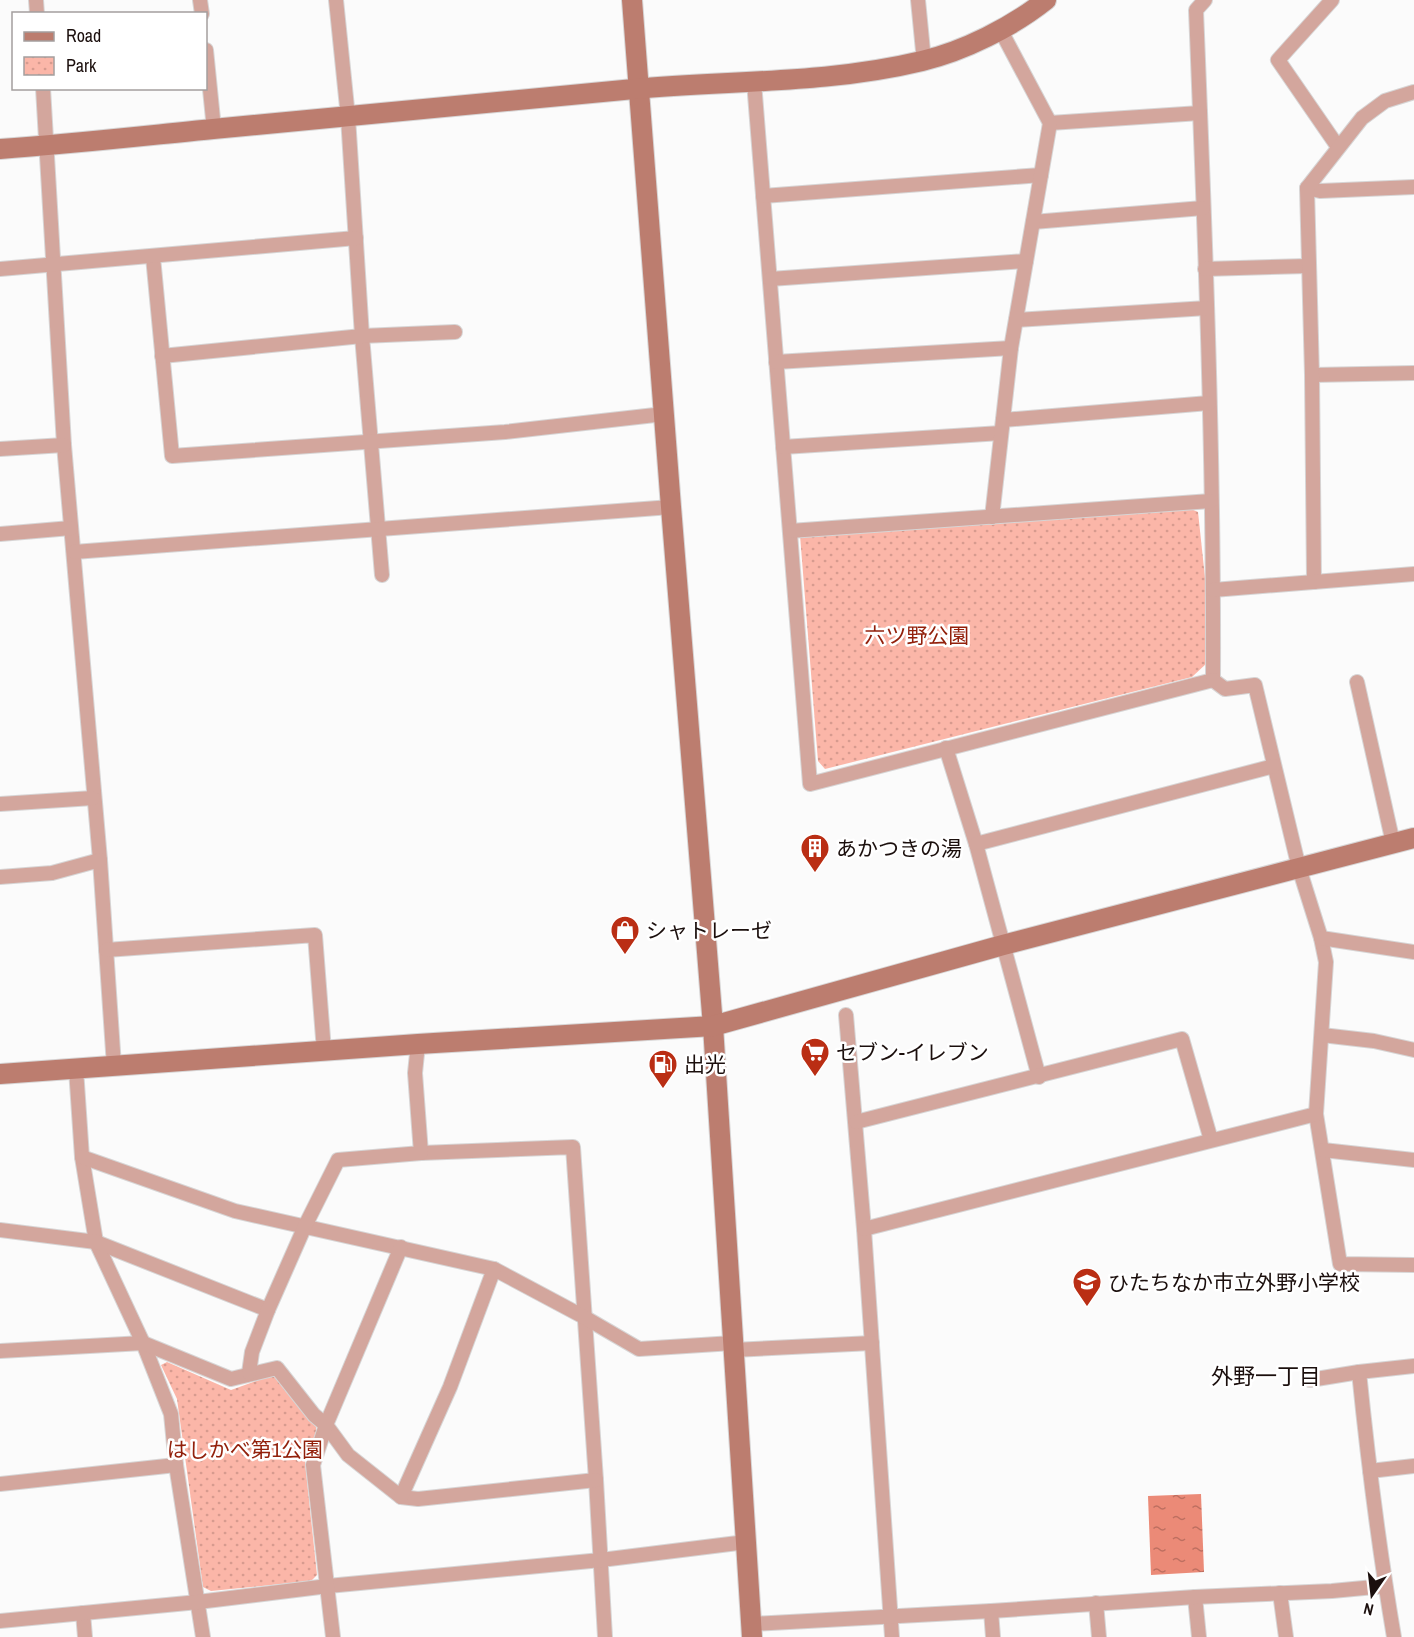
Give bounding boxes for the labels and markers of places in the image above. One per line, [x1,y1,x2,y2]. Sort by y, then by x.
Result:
building icon: あかつきの湯 [799,832,831,874]
place label: あかつきの湯 [836,834,962,863]
shop icon: シャトレーゼ [609,914,641,956]
place label: シャトレーゼ [646,916,772,945]
supermarket icon: セブン-イレブン [799,1036,831,1078]
place label: セブン-イレブン [836,1038,989,1067]
fuel station icon: 出光 [647,1048,679,1090]
place label: 出光 [684,1050,726,1079]
school or university icon: ひたちなか市立外野小学校 [1071,1266,1103,1308]
place label: ひたちなか市立外野小学校 [1108,1268,1360,1297]

